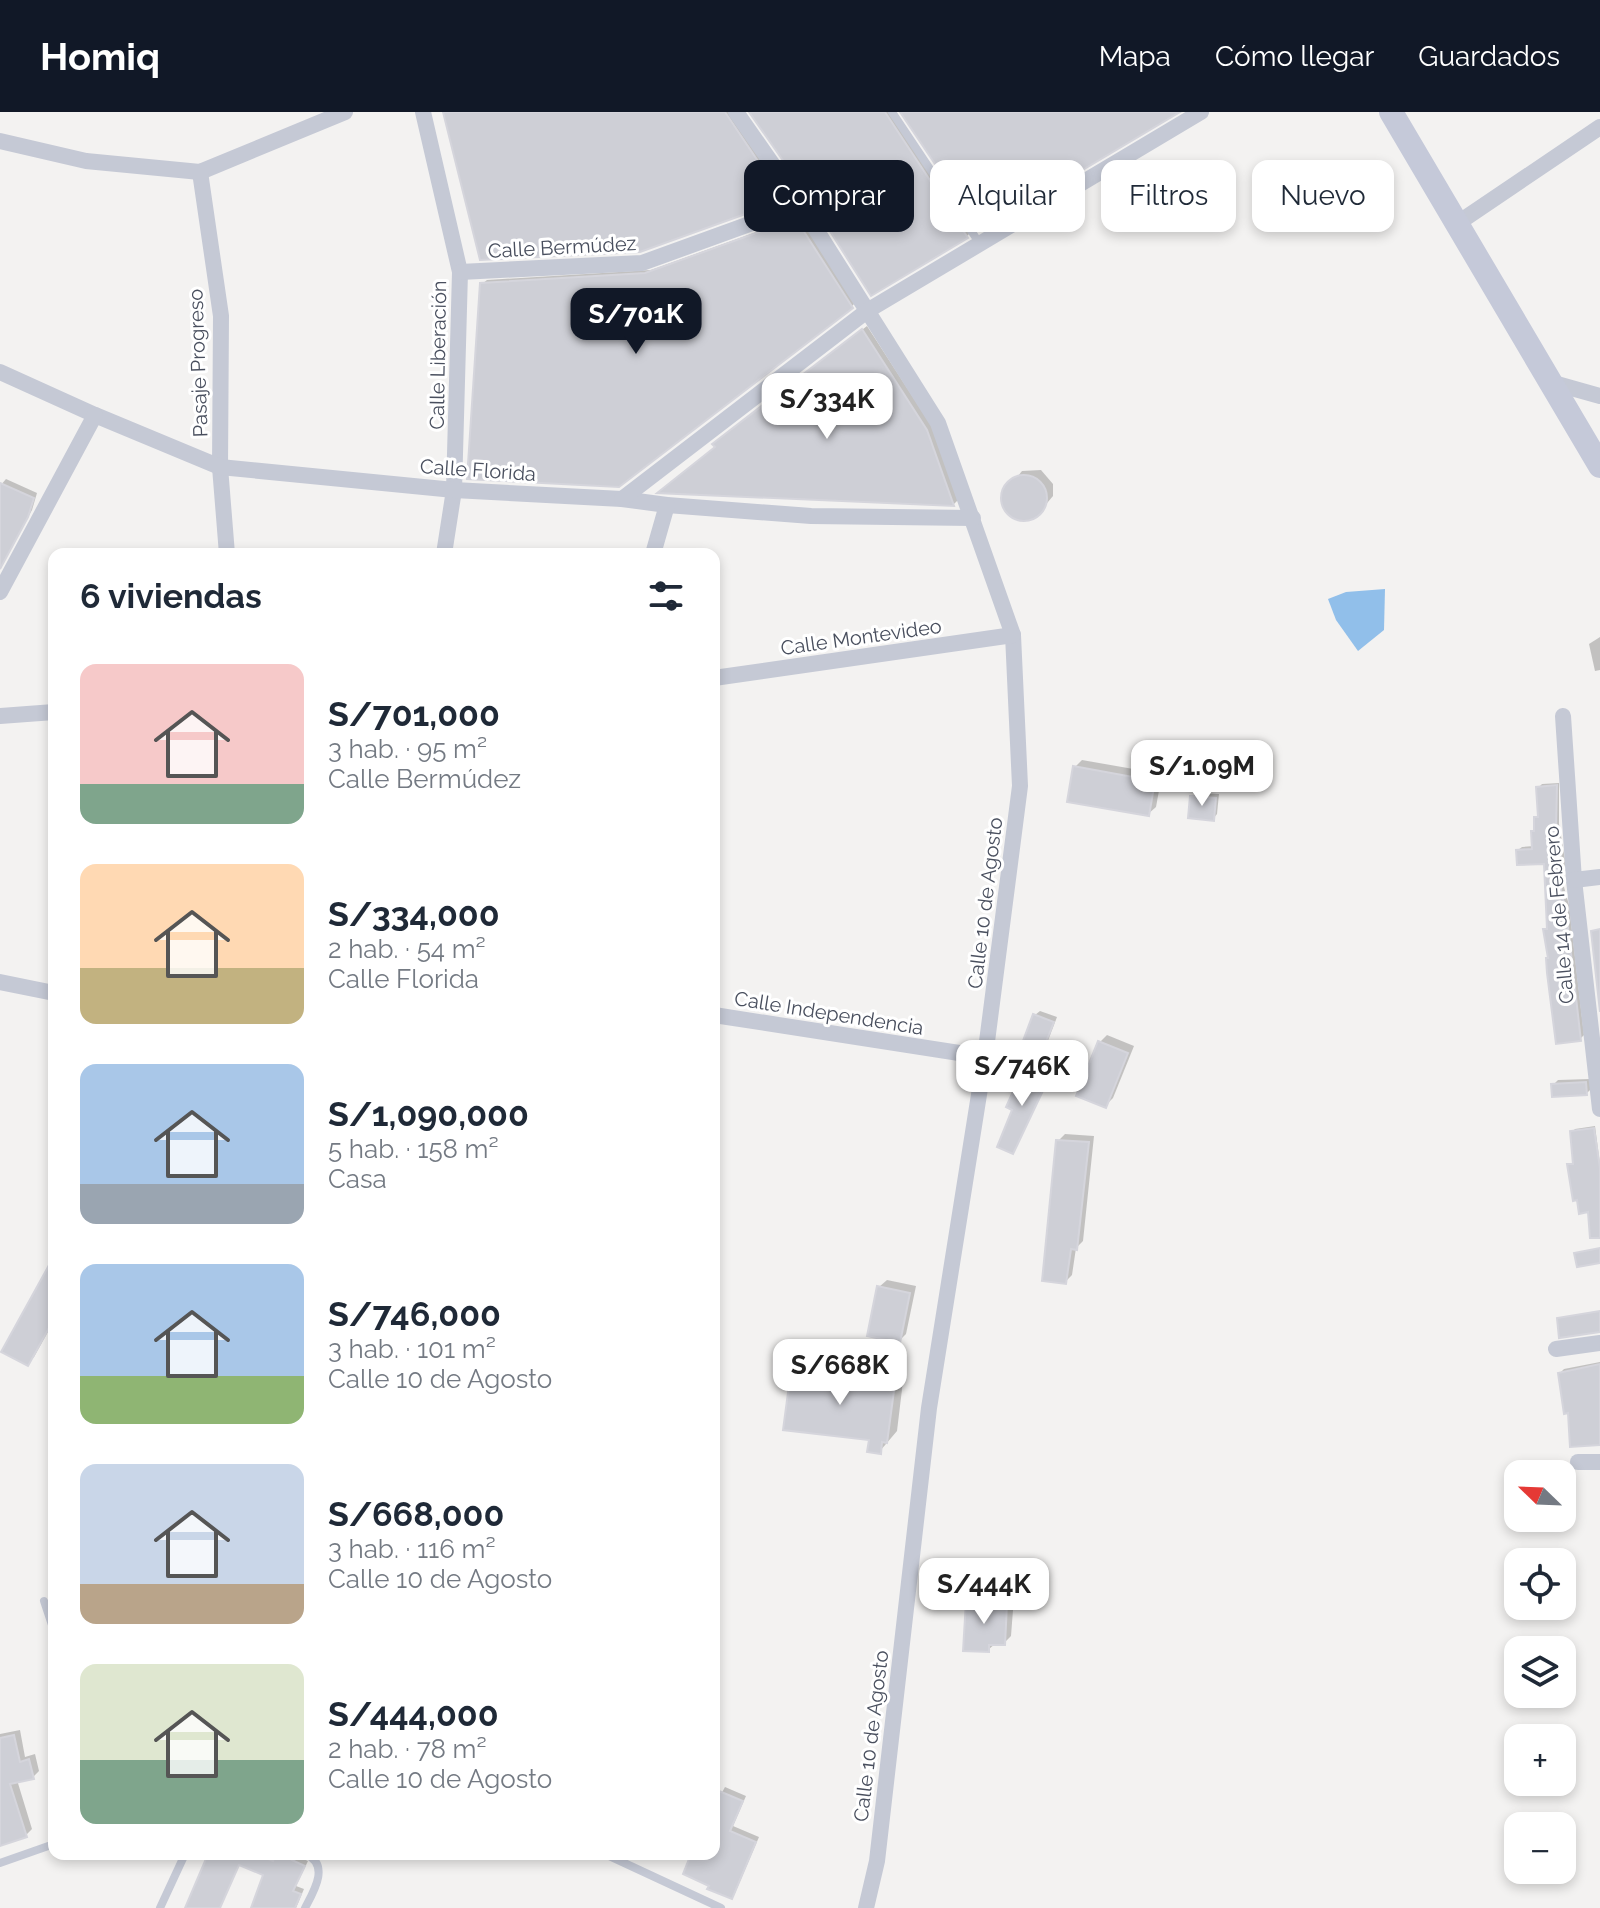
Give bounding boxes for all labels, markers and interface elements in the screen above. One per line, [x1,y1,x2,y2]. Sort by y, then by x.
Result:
text: Homiq [40,34,160,79]
text: Mapa [1099,40,1171,73]
text: Cómo llegar [1215,40,1374,73]
text: Guardados [1418,40,1560,73]
chip: Comprar [744,160,914,232]
chip: Alquilar [930,160,1085,232]
chip: Filtros [1101,160,1236,232]
chip: Nuevo [1252,160,1394,232]
street label: Calle Bermúdez [487,231,637,263]
street label: Calle Liberación [425,280,451,430]
street label: Pasaje Progreso [183,288,213,438]
pin: S/701K [571,288,701,356]
text: S/701K [589,299,683,329]
pin: S/334K [762,373,892,441]
text: S/334K [780,384,874,414]
street label: Calle Florida [419,454,537,486]
icon: filters [644,574,688,618]
text: 6 viviendas [80,576,262,616]
street label: Calle Montevideo [779,614,943,660]
text: S/701,000 [328,694,500,734]
icon: home [144,696,240,792]
text: 3 hab. · 95 m² [328,734,487,764]
pin: S/1.09M [1128,740,1276,808]
text: S/1.09M [1149,751,1255,781]
text: Calle Bermúdez [328,764,521,794]
street label: Calle 10 de Agosto [963,816,1007,990]
street label: Calle 14 de Febrero [1539,825,1579,1005]
text: S/334,000 [328,894,500,934]
icon: home [144,896,240,992]
text: 2 hab. · 54 m² [328,934,486,964]
text: Calle Florida [328,964,479,994]
street label: Calle Independencia [733,986,925,1040]
pin: S/746K [957,1040,1087,1108]
text: S/746K [974,1051,1070,1081]
text: S/1,090,000 [328,1094,529,1134]
icon: home [144,1096,240,1192]
text: 5 hab. · 158 m² [328,1134,499,1164]
text: Casa [328,1164,387,1194]
text: S/746,000 [328,1294,501,1334]
icon: home [144,1296,240,1392]
text: 3 hab. · 101 m² [328,1334,496,1364]
pin: S/668K [775,1339,905,1407]
text: S/668K [791,1350,889,1380]
text: Calle 10 de Agosto [328,1364,552,1394]
north arrow [1504,1460,1576,1532]
map controls [1504,1460,1576,1884]
text: S/668,000 [328,1494,504,1534]
icon: home [144,1496,240,1592]
text: 3 hab. · 116 m² [328,1534,496,1564]
button: locate [1504,1548,1576,1620]
pin: S/444K [919,1558,1049,1626]
text: Calle 10 de Agosto [328,1564,552,1594]
text: S/444K [937,1569,1031,1599]
button: layers [1504,1636,1576,1708]
street label: Calle 10 de Agosto [849,1649,893,1823]
text: S/444,000 [328,1694,499,1734]
icon: home [144,1696,240,1792]
button: + [1504,1724,1576,1796]
text: 2 hab. · 78 m² [328,1734,487,1764]
text: Calle 10 de Agosto [328,1764,552,1794]
button: − [1504,1812,1576,1884]

